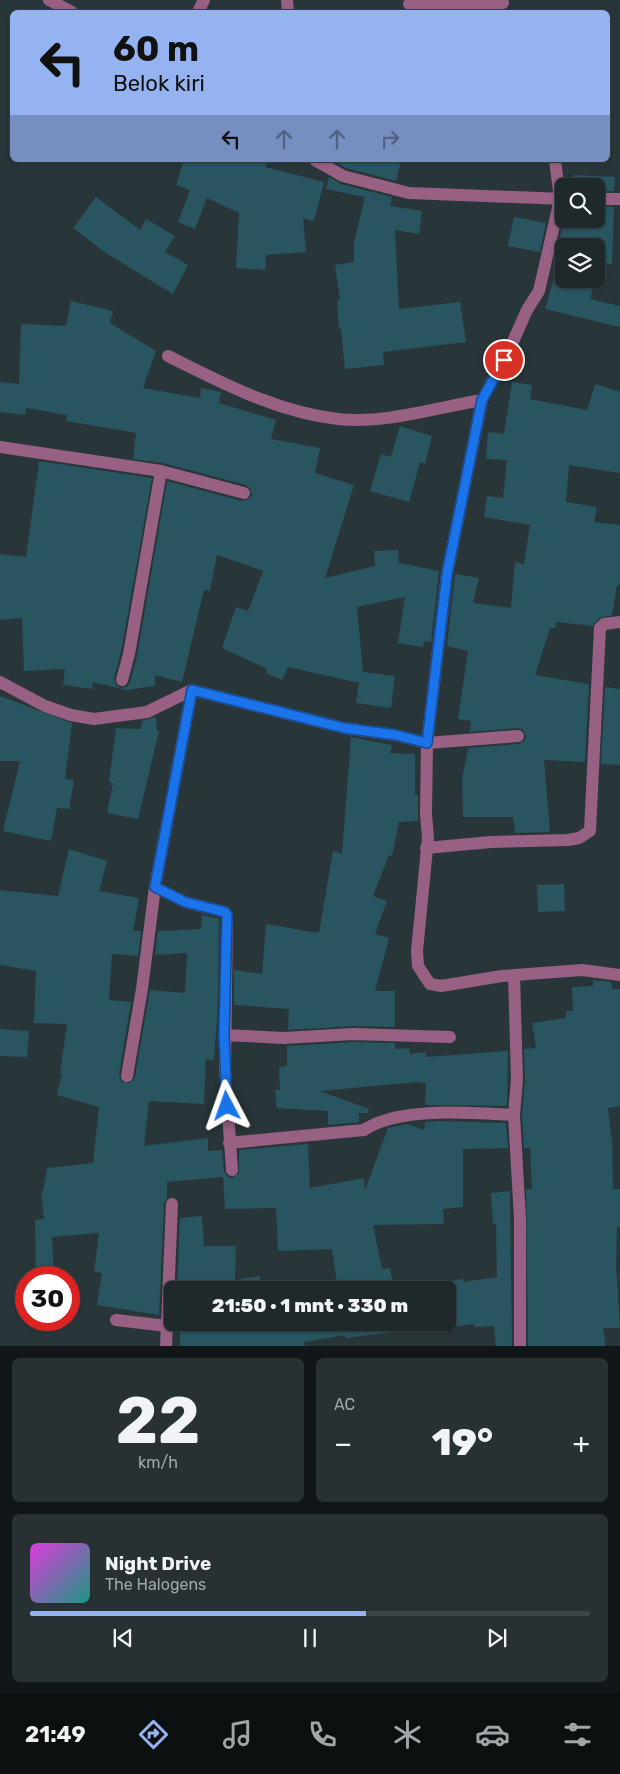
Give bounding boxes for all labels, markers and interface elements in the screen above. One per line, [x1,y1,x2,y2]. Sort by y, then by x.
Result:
text: 60 m [113,28,199,70]
icon: left [30,30,95,95]
text: Belok kiri [113,70,205,97]
icon: left [217,125,245,153]
icon: ahead [270,125,298,153]
icon: ahead [323,125,351,153]
icon: right [376,125,404,153]
map controls [555,178,605,288]
button: search [555,178,605,228]
button: layers [555,238,605,288]
pin [483,339,525,381]
icon: arrive [490,346,518,374]
position arrow [200,1079,252,1131]
speed limit sign: 30 [15,1266,80,1331]
text: 21:50 · 1 mnt · 330 m [212,1294,408,1317]
text: 22 [116,1382,200,1459]
text: AC [334,1395,355,1414]
text: 19° [432,1419,493,1465]
text: − [334,1427,352,1460]
text: + [573,1427,590,1460]
text: km/h [138,1453,178,1472]
text: Night Drive [105,1552,211,1575]
text: The Halogens [105,1575,206,1594]
icon: previous [109,1624,137,1652]
icon: pause [296,1624,324,1652]
icon: next [483,1624,511,1652]
icon: directions [136,1717,171,1752]
icon: music [220,1717,255,1752]
icon: phone [305,1717,340,1752]
icon: climate [390,1717,425,1752]
icon: car [475,1717,510,1752]
icon: filters [560,1717,595,1752]
text: 21:49 [25,1721,86,1748]

